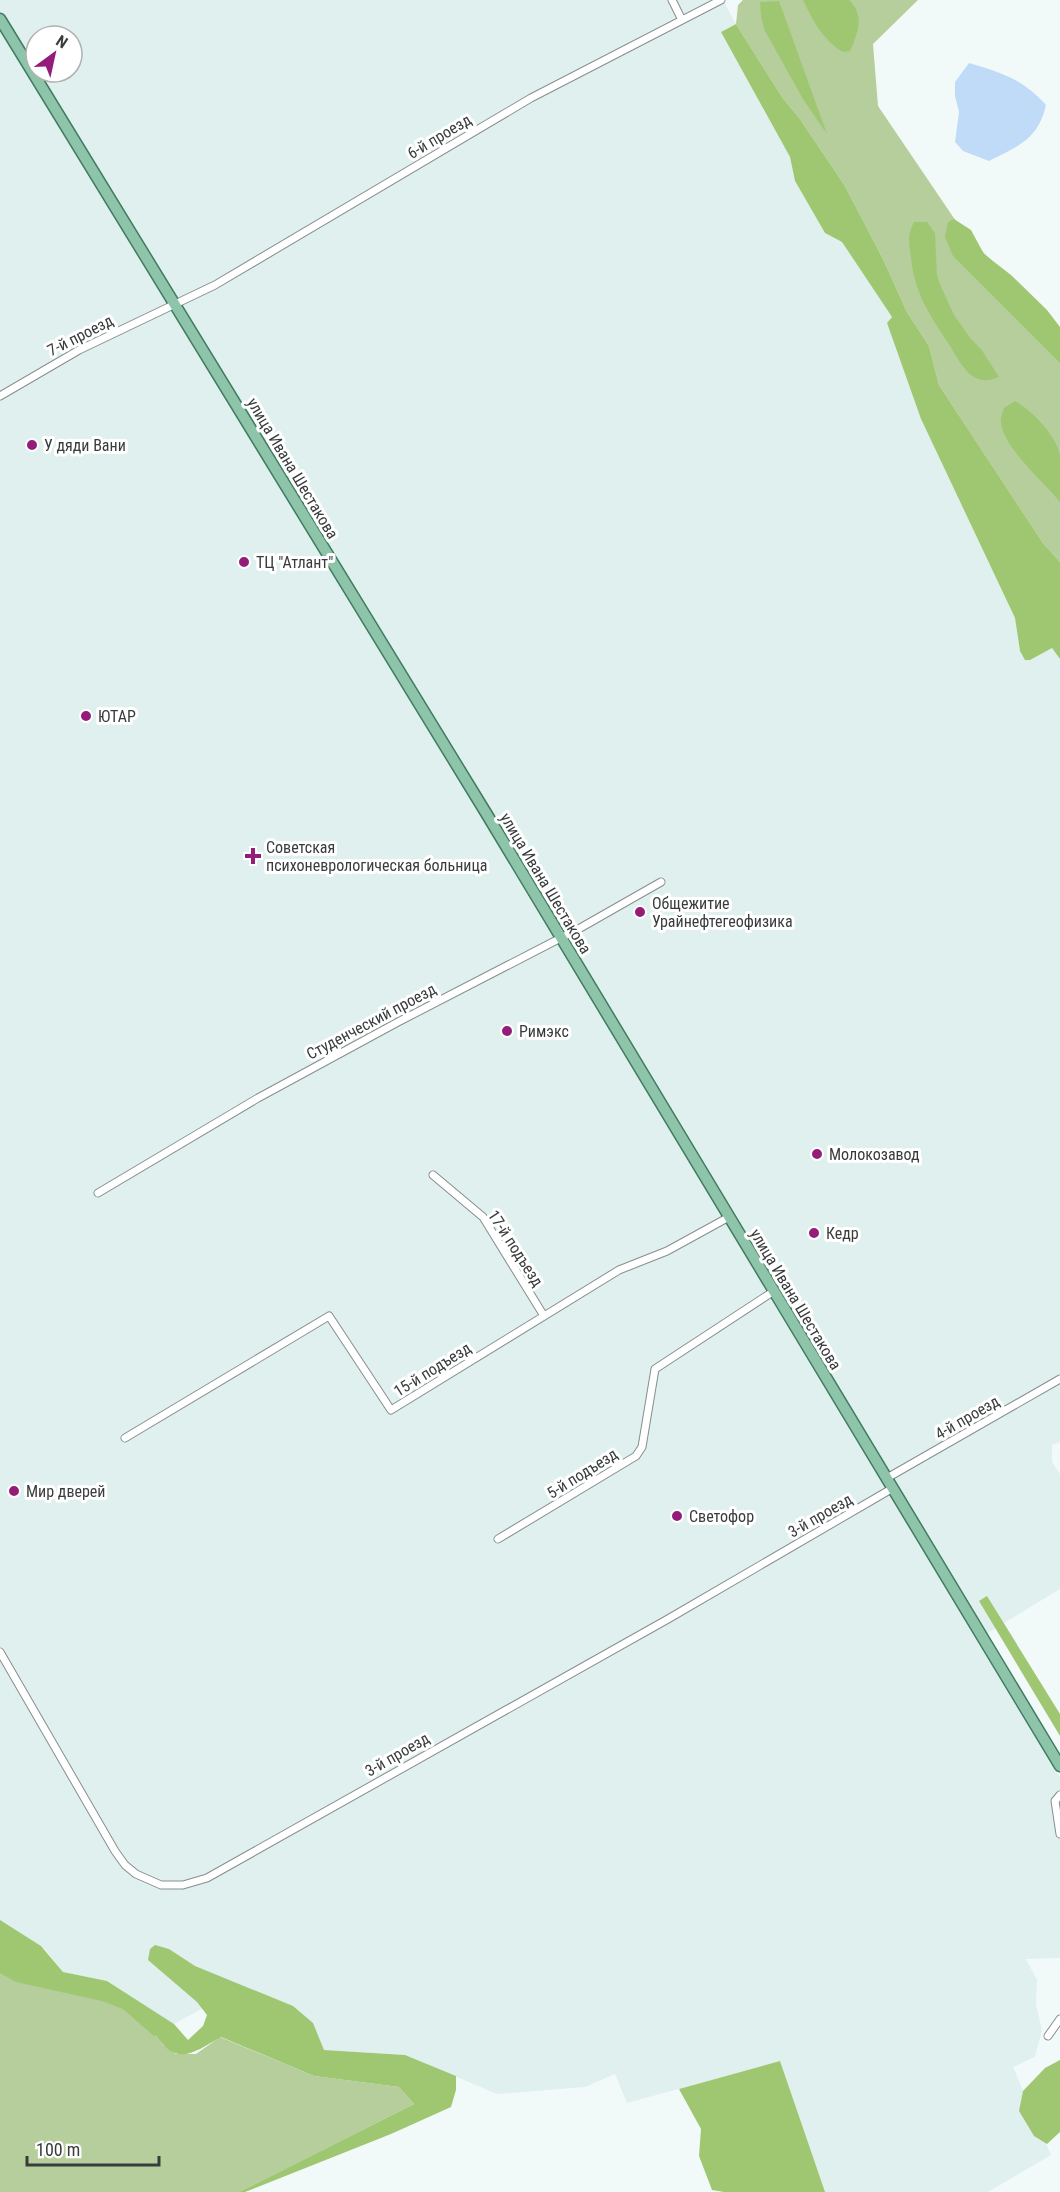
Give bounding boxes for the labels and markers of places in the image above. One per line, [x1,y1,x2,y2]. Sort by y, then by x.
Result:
place label: У дяди Вани [44,436,126,455]
marker: У дяди Вани [25,438,39,452]
place label: ТЦ "Атлант" [256,553,333,572]
marker: ТЦ "Атлант" [237,555,251,569]
place label: ЮТАР [98,707,136,726]
marker: ЮТАР [79,709,93,723]
place label: Советская психоневрологическая больница [266,838,488,875]
marker: Советская психоневрологическая больница [244,847,262,865]
place label: Общежитие Урайнефтегеофизика [652,894,793,931]
marker: Общежитие Урайнефтегеофизика [633,905,647,919]
place label: Римэкс [519,1022,569,1041]
marker: Римэкс [500,1024,514,1038]
place label: Молокозавод [829,1145,920,1164]
marker: Молокозавод [810,1147,824,1161]
place label: Кедр [826,1224,859,1243]
marker: Кедр [807,1226,821,1240]
place label: Мир дверей [26,1482,105,1501]
marker: Мир дверей [7,1484,21,1498]
place label: Светофор [689,1507,754,1526]
marker: Светофор [670,1509,684,1523]

